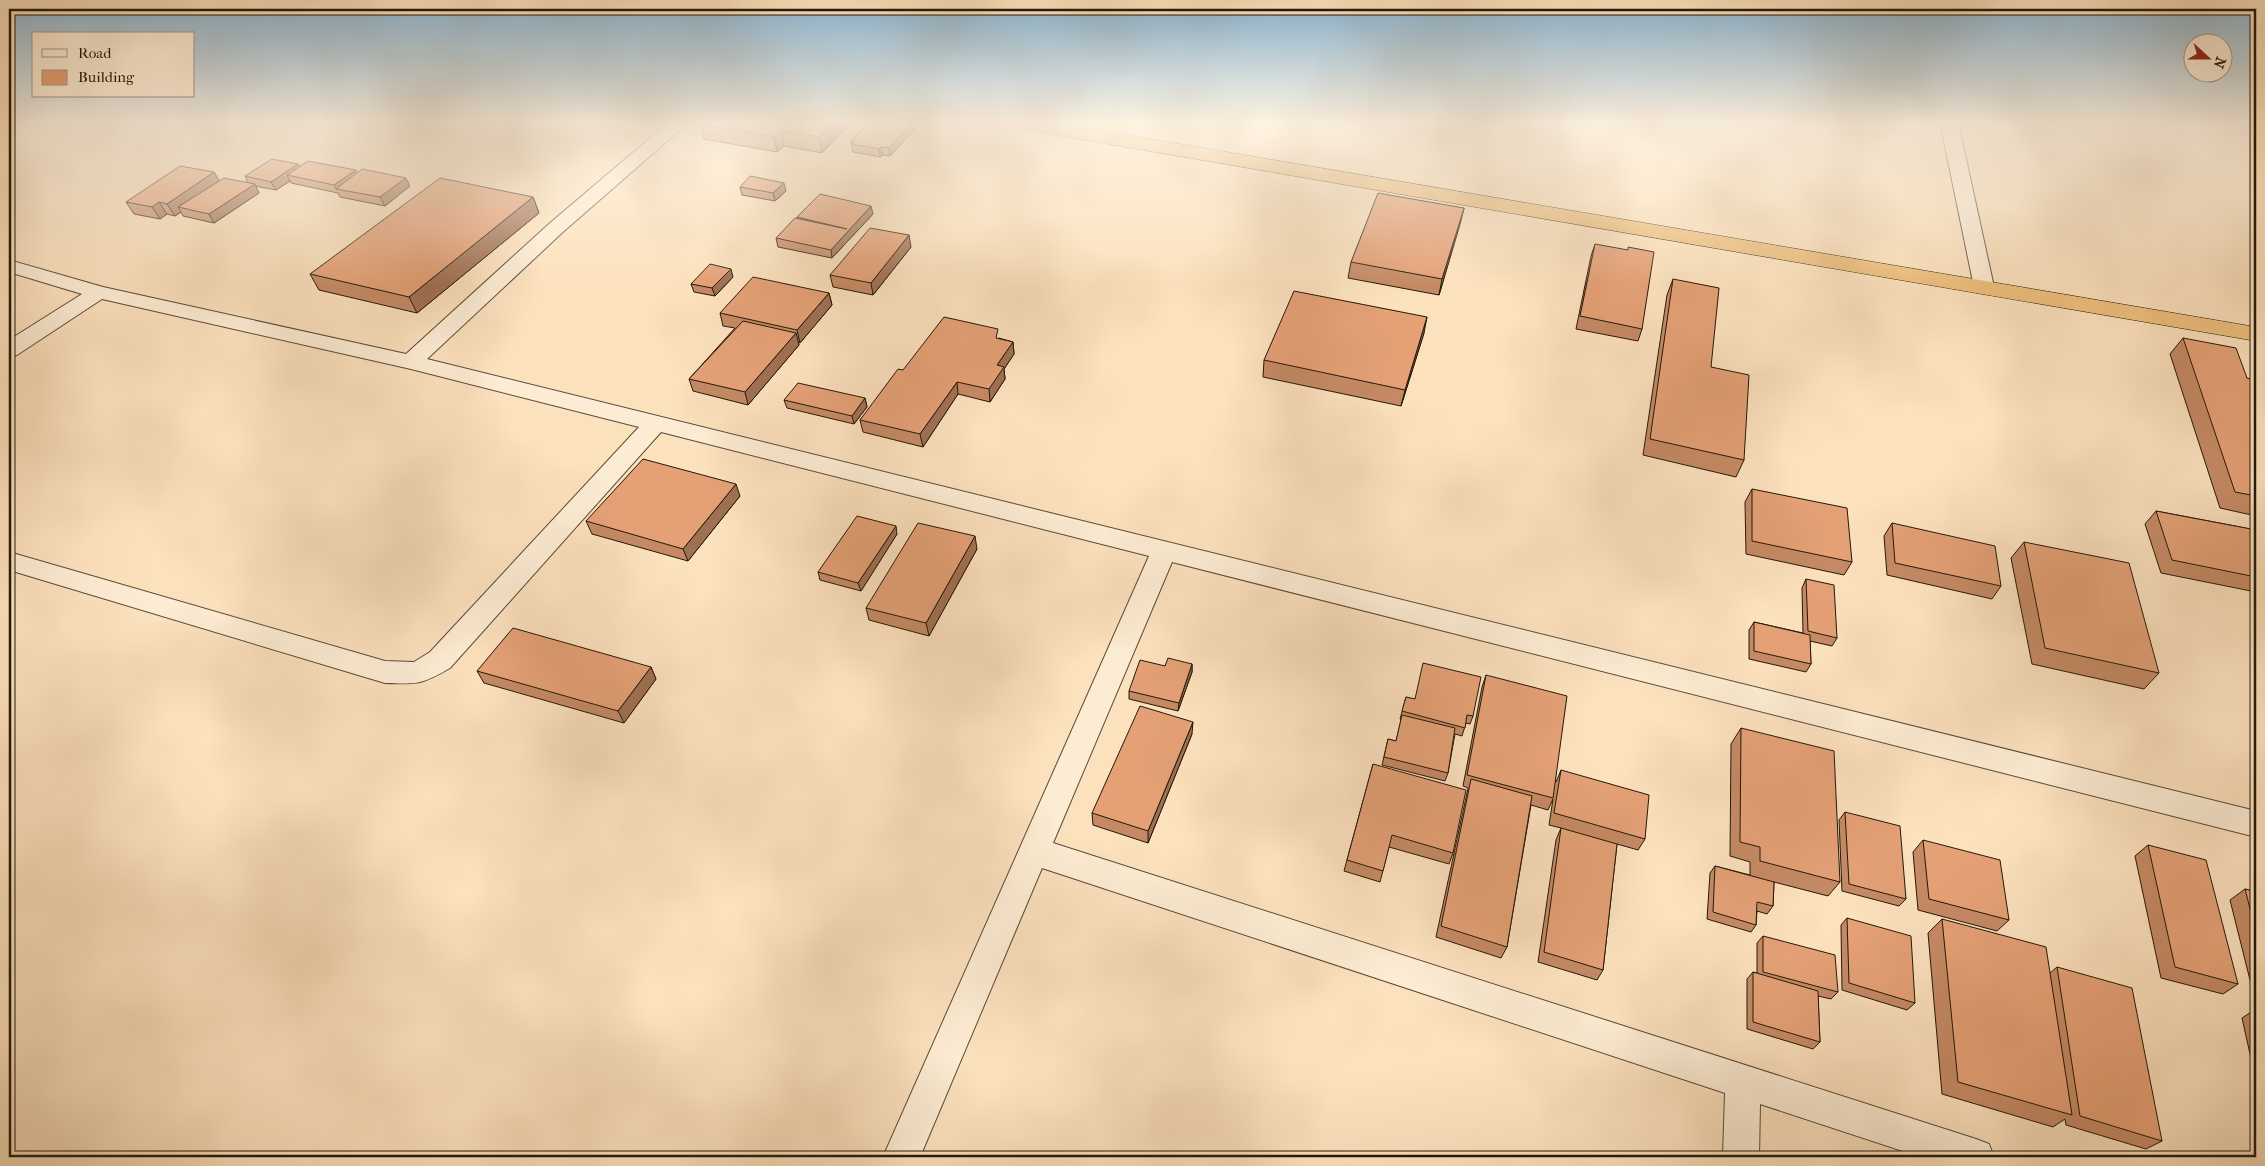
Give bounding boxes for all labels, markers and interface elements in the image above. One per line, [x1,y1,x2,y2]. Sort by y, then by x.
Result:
legend [32,32,195,98]
north arrow [2182,32,2232,82]
text: Road [78,44,112,62]
text: N [2210,54,2230,71]
text: Building [78,68,135,86]

